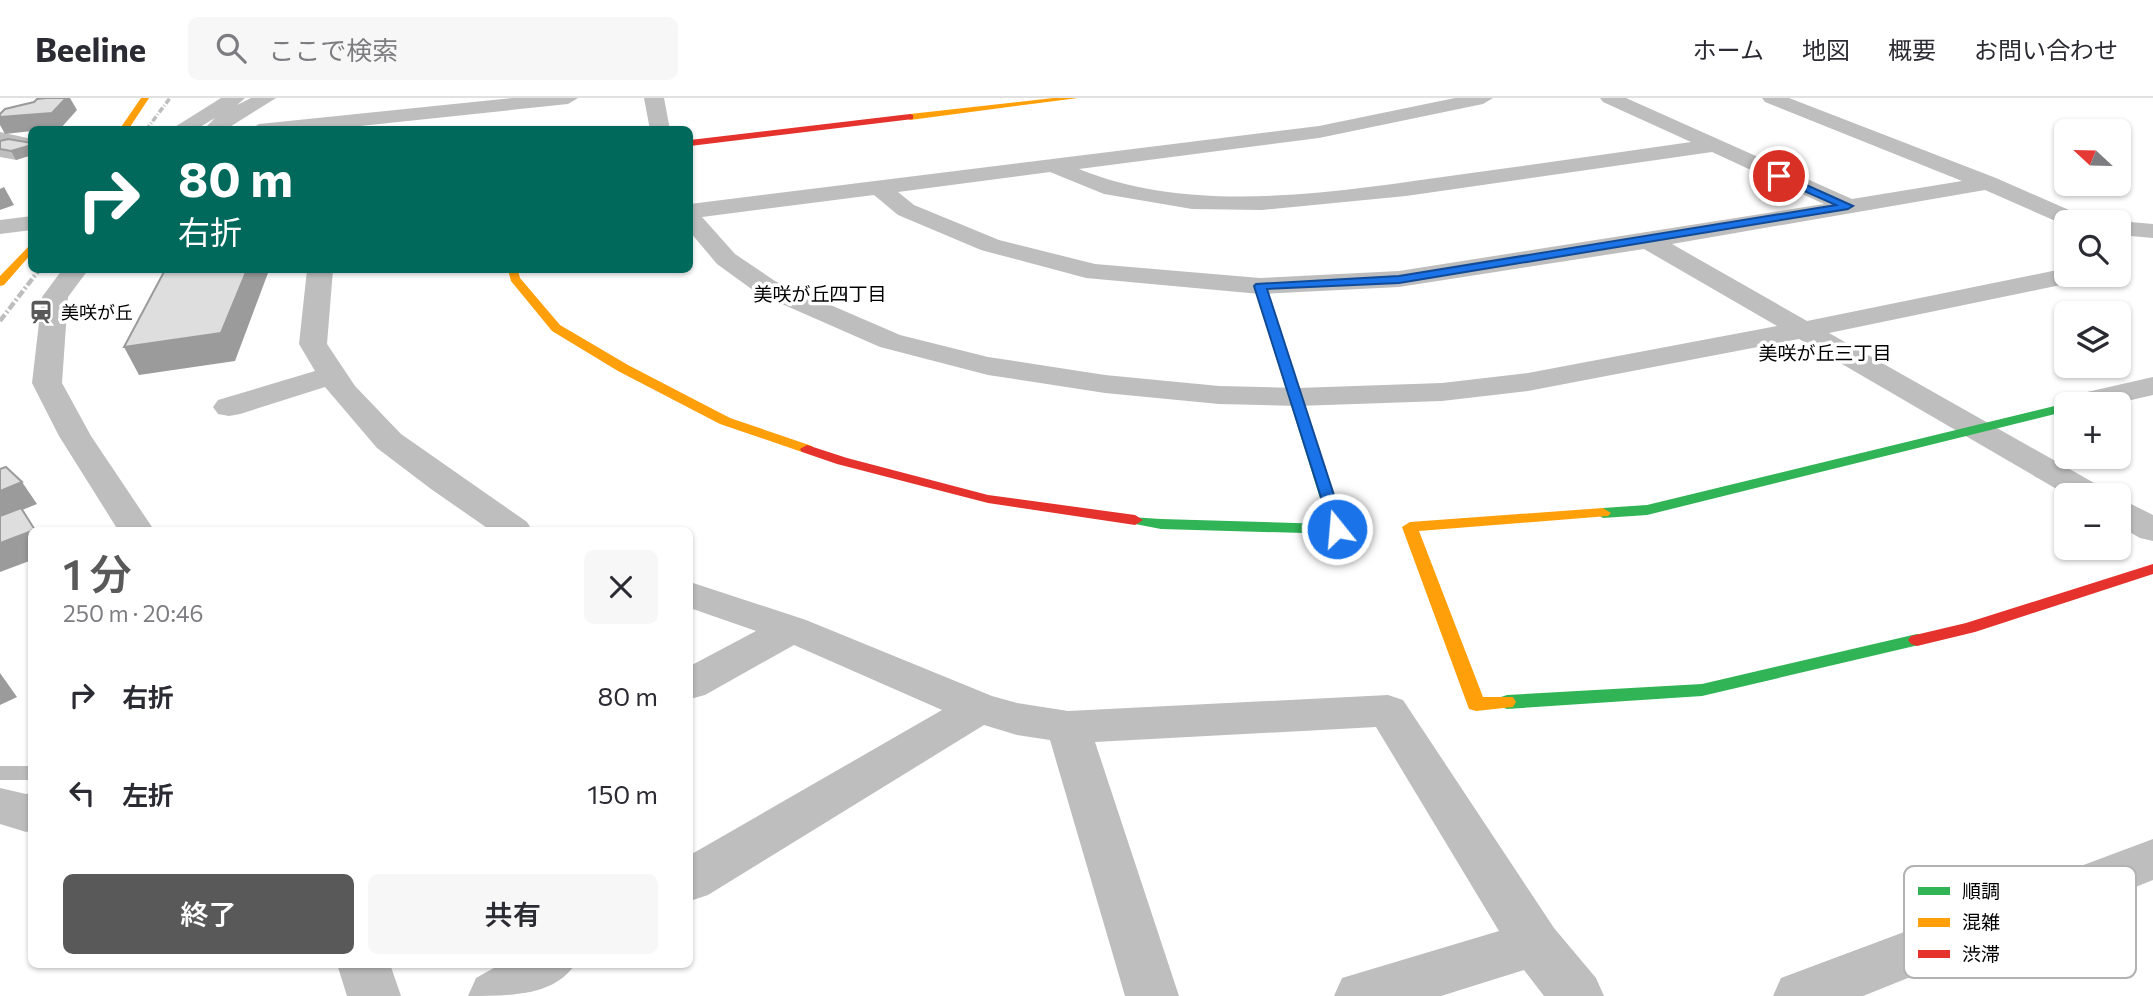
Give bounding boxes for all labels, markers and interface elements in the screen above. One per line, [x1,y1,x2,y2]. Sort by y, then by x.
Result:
search box [188,17,678,80]
text: Beeline [35,28,146,69]
icon: search [212,29,250,67]
text: ここで検索 [268,34,398,65]
text: ホーム [1693,35,1764,64]
text: 地図 [1802,35,1850,64]
text: 概要 [1888,35,1936,64]
text: お問い合わせ [1974,35,2118,64]
north arrow [2054,119,2132,196]
map controls [2054,119,2131,560]
pin [1749,146,1809,206]
text: 80 m [178,147,293,207]
icon: right [63,154,154,245]
icon: arrive [1760,157,1798,195]
button: search [2054,210,2131,287]
text: 右折 [178,211,242,251]
district label: 美咲が丘四丁目 [753,282,887,305]
station icon: 美咲が丘 [27,298,55,326]
place label: 美咲が丘 [61,301,133,323]
button: layers [2054,301,2131,378]
district label: 美咲が丘三丁目 [1758,341,1892,364]
button: + [2054,392,2131,469]
button: − [2054,483,2131,560]
position arrow [1300,492,1374,566]
text: 1 分 [63,547,132,599]
button: close [584,550,658,624]
text: 250 m · 20:46 [63,599,204,627]
icon: right [63,676,101,714]
text: 80 m [598,680,658,711]
text: 右折 [122,681,174,712]
icon: left [63,774,101,812]
text: 150 m [587,778,658,809]
text: 左折 [122,779,174,810]
legend [1904,866,2136,978]
button: 終了 [63,874,354,954]
button: 共有 [368,874,658,954]
text: 順調 [1962,879,2000,902]
text: 混雑 [1962,910,2000,933]
text: 渋滞 [1962,942,2000,965]

